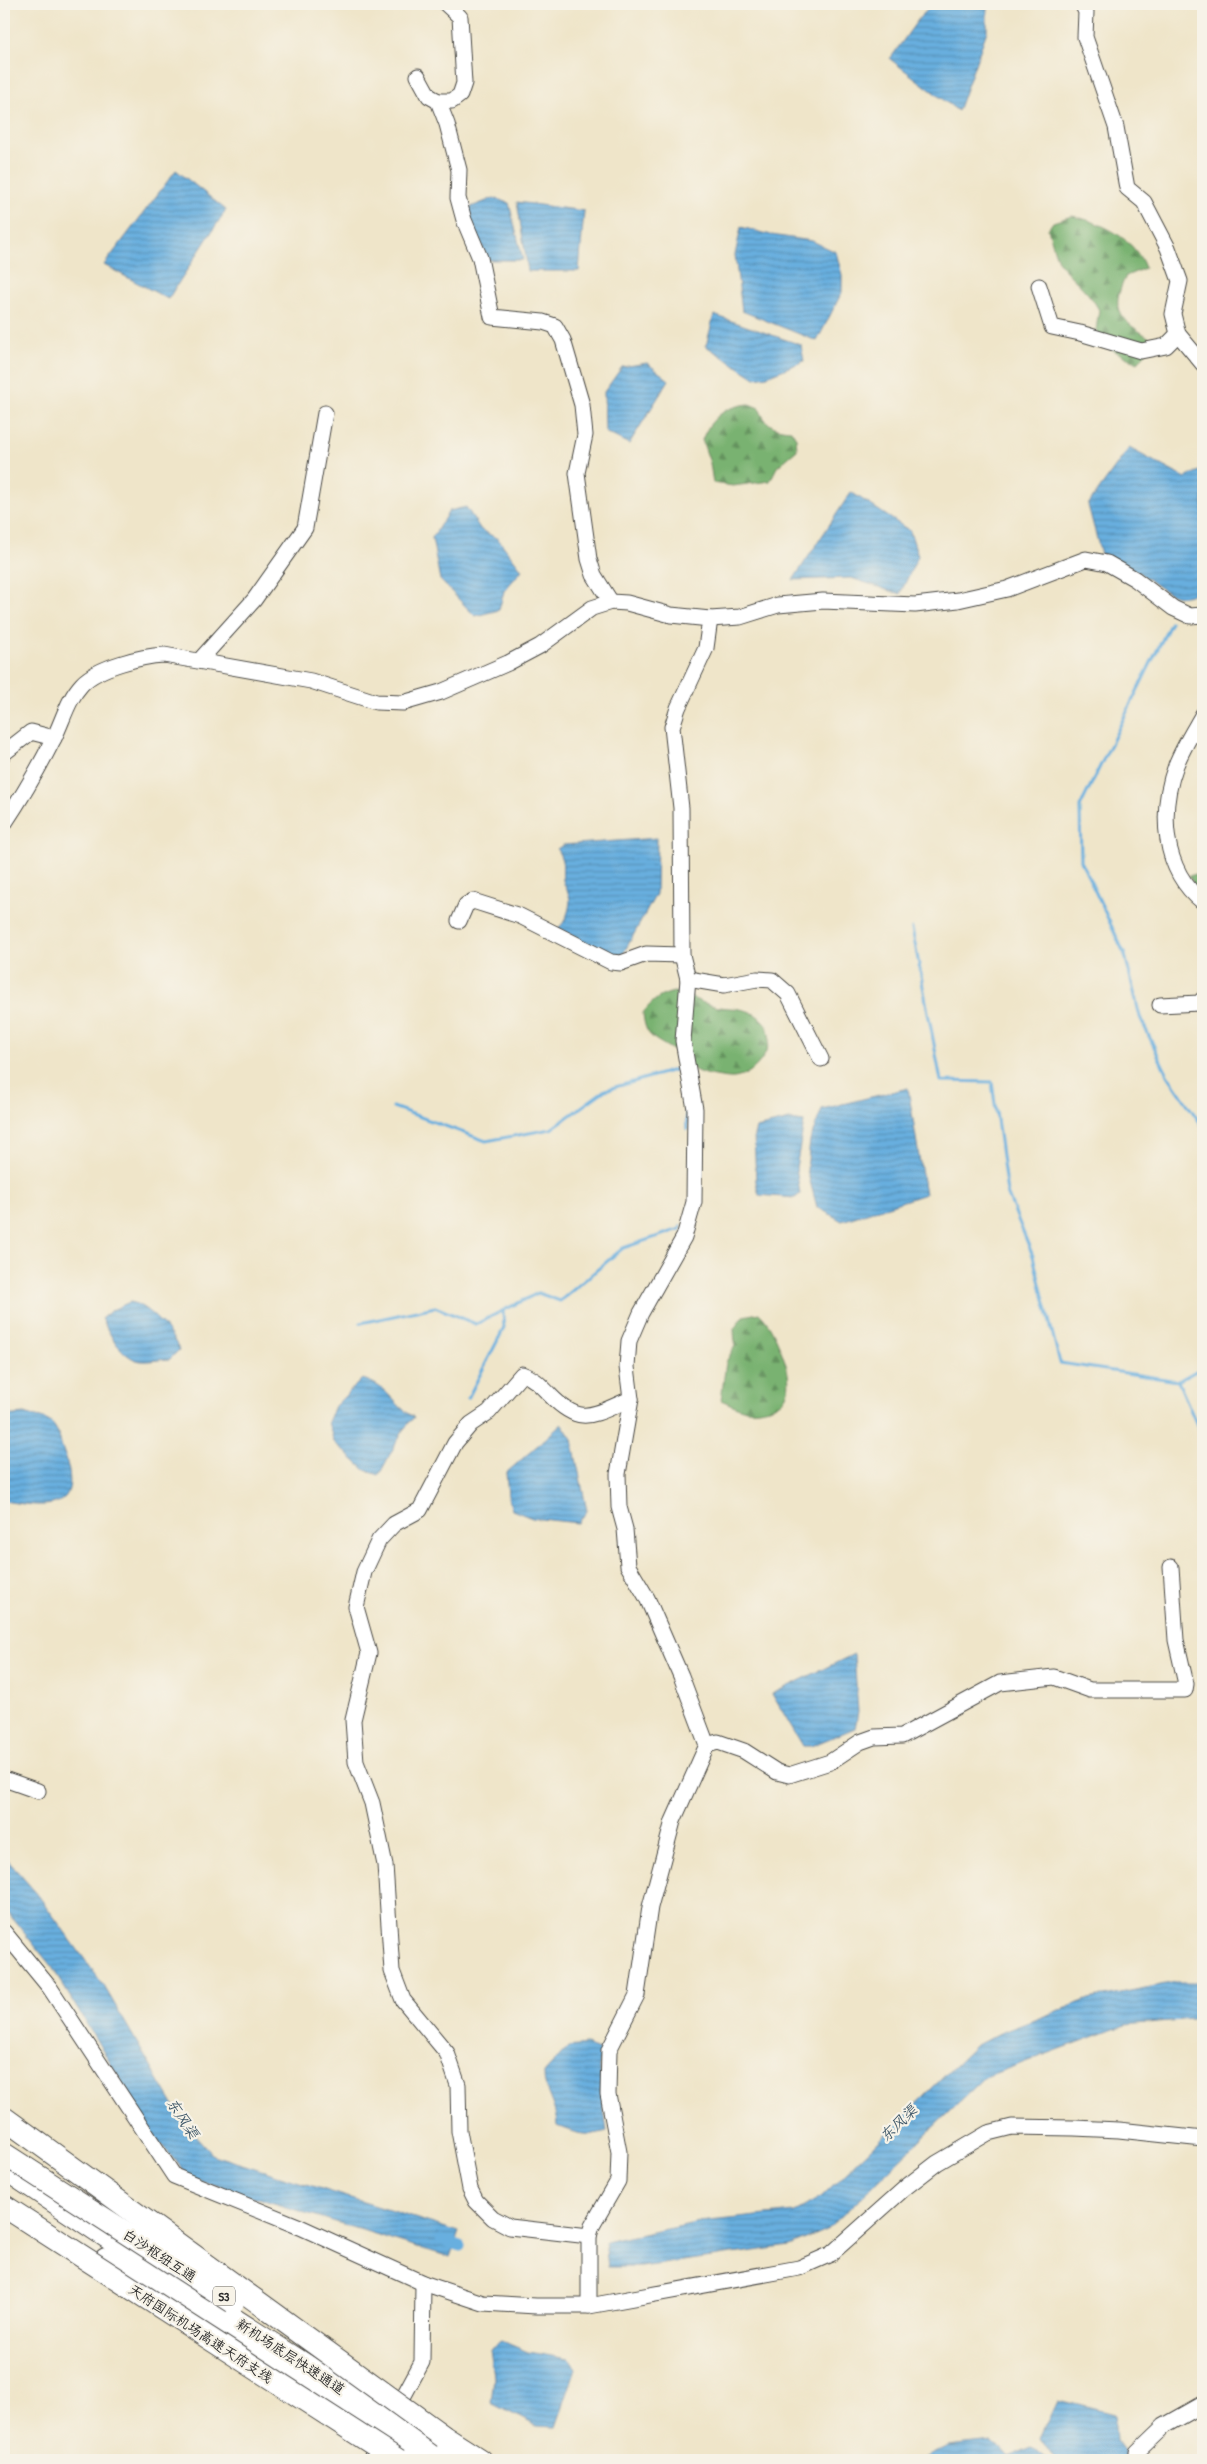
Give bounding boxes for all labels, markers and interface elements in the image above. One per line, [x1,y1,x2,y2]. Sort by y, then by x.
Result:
water label: 东风渠 [162,2093,205,2144]
water label: 东风渠 [875,2098,923,2146]
street label: 白沙枢纽互通 [120,2224,200,2286]
street label: 天府国际机场高速天府支线 [125,2279,277,2387]
road number: S3 [213,2286,235,2306]
street label: 新机场底层快速通道 [233,2314,349,2398]

